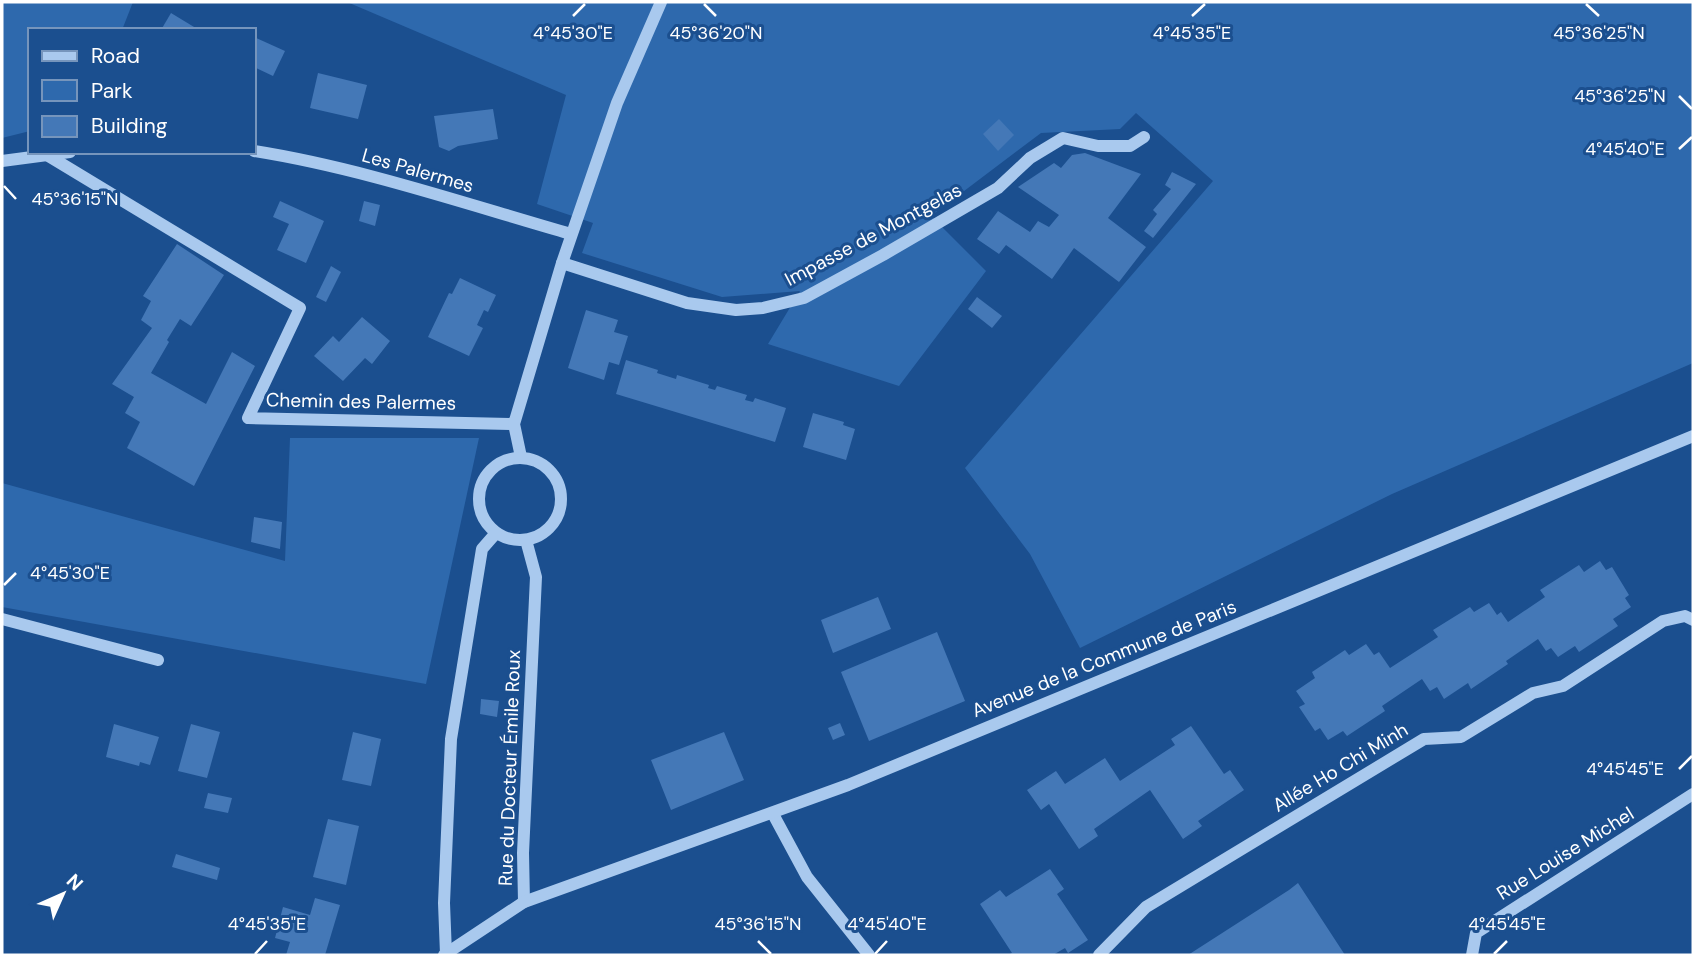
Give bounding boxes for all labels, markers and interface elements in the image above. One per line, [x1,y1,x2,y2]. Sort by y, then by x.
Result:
text: 4°45'30"E [533,21,613,45]
text: 45°36'20"N [669,21,763,45]
text: 4°45'35"E [1153,21,1231,45]
text: 45°36'25"N [1553,21,1645,45]
legend [28,28,256,154]
text: Road [91,42,140,70]
text: Park [91,77,133,105]
text: 45°36'25"N [1574,84,1666,108]
text: Building [91,112,168,140]
text: 4°45'40"E [1585,137,1665,161]
street label: Les Palermes [359,143,477,198]
street label: Impasse de Montgelas [780,177,966,292]
text: 45°36'15"N [32,187,118,211]
street label: Chemin des Palermes [266,387,456,416]
text: 4°45'30"E [30,561,110,585]
street label: Avenue de la Commune de Paris [968,594,1240,723]
street label: Rue du Docteur Émile Roux [493,649,526,887]
street label: Allée Ho Chi Minh [1268,717,1412,818]
text: 4°45'45"E [1586,757,1664,781]
street label: Rue Louise Michel [1492,801,1639,906]
north arrow [28,859,98,929]
text: N [61,869,88,896]
text: 4°45'35"E [228,912,306,936]
text: 45°36'15"N [715,912,801,936]
text: 4°45'40"E [847,912,927,936]
text: 4°45'45"E [1468,912,1546,936]

